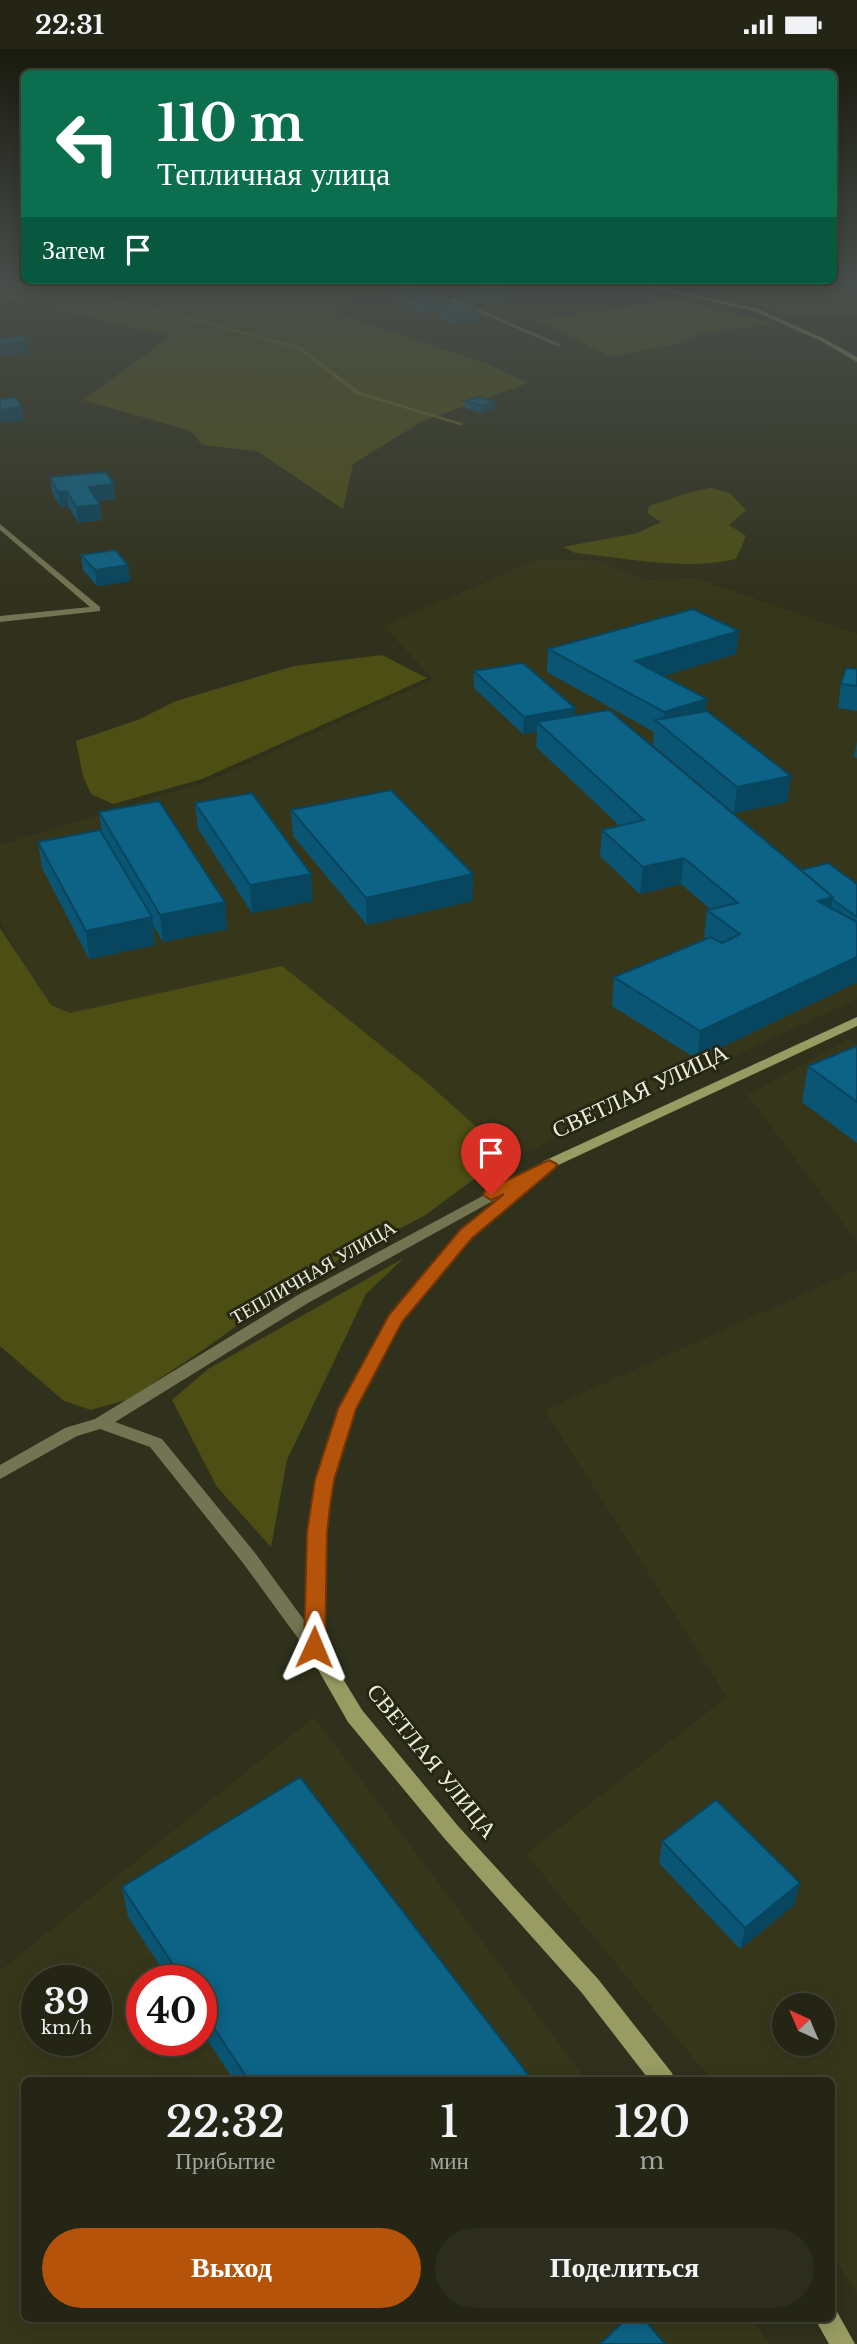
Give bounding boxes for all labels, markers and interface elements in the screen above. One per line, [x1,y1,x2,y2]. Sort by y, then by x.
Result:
text: 22:31 [35,9,104,41]
text: 110 m [157,93,304,154]
icon: left [42,98,133,189]
text: Тепличная улица [157,154,390,194]
icon: arrive [119,231,157,269]
text: Затем [42,234,105,266]
street label: СВЕТЛАЯ УЛИЦА [548,1038,733,1144]
pin [461,1123,521,1195]
icon: arrive [472,1134,510,1172]
street label: ТЕПЛИЧНАЯ УЛИЦА [227,1216,400,1329]
position arrow [277,1610,351,1684]
street label: СВЕТЛАЯ УЛИЦА [361,1678,503,1844]
speed limit sign: 40 [126,1965,217,2056]
text: 39 [44,1980,89,2023]
north arrow [772,1993,835,2056]
map controls [772,1993,835,2056]
text: km/h [41,2017,92,2039]
text: 22:32 [166,2096,285,2148]
text: 1 [440,2096,459,2148]
text: 120 [614,2096,690,2148]
text: Прибытие [175,2147,275,2175]
text: мин [430,2147,469,2175]
text: m [640,2147,664,2175]
button: Выход [42,2228,421,2308]
button: Поделиться [435,2228,814,2308]

